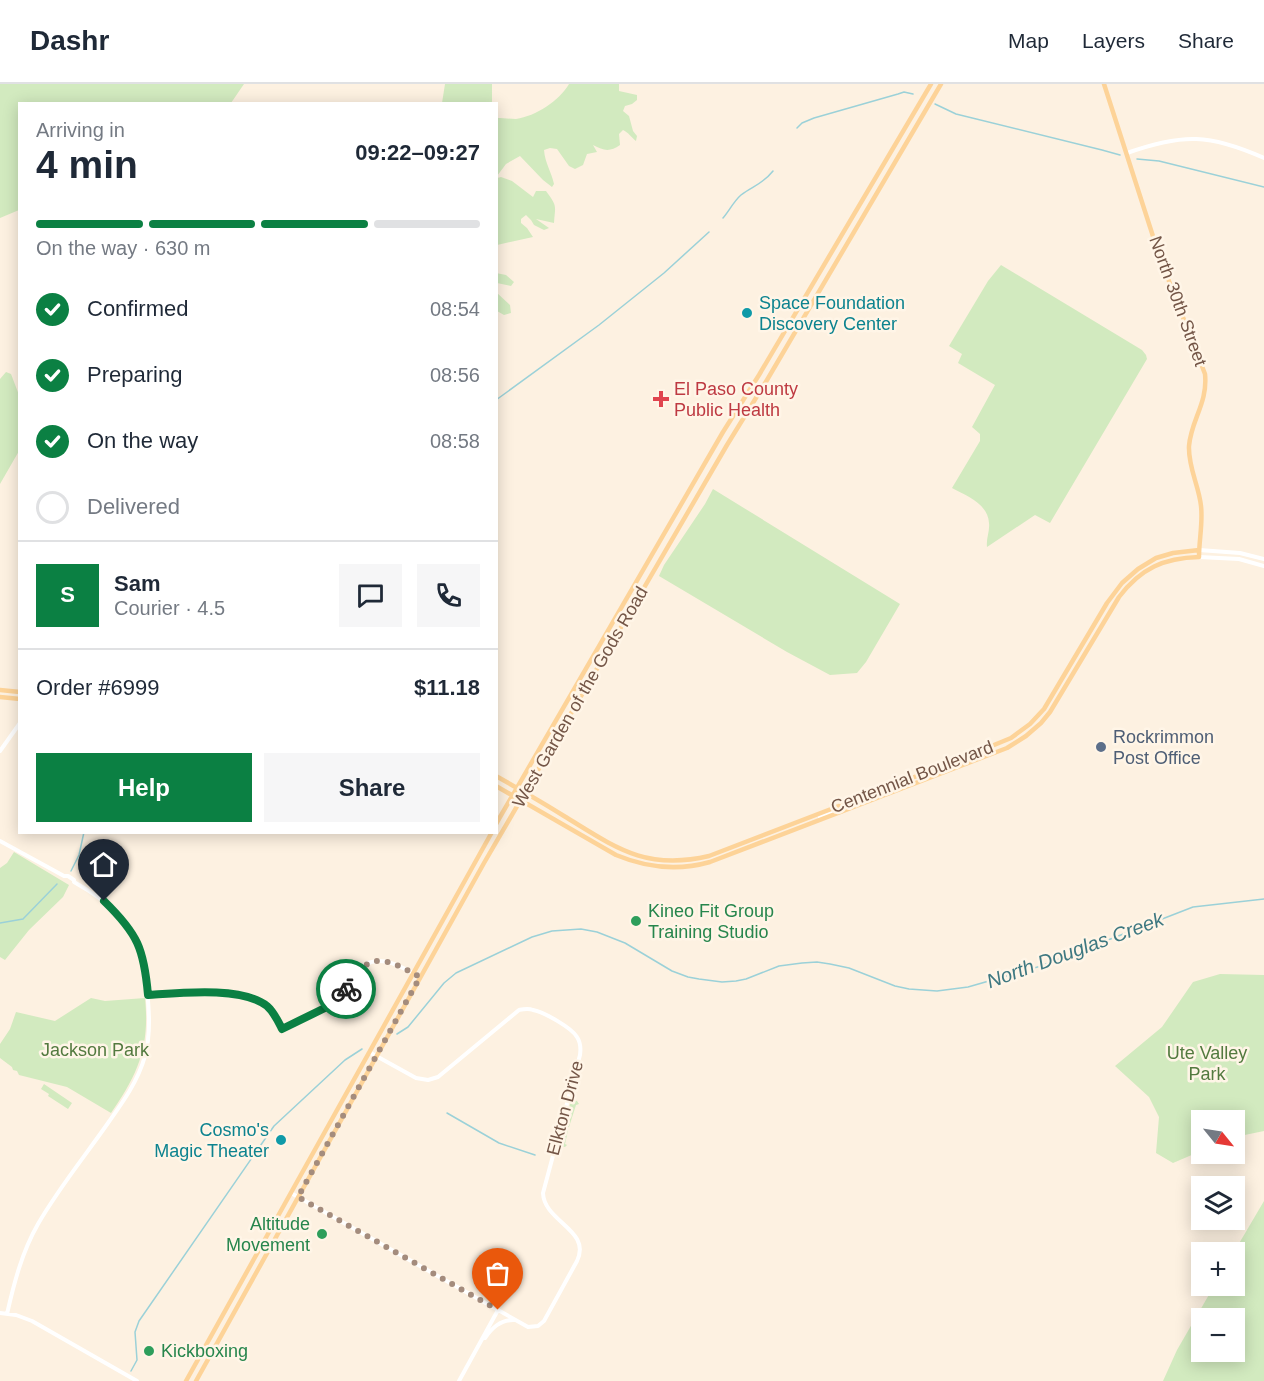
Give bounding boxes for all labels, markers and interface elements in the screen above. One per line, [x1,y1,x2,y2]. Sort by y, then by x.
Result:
text: Dashr [30,25,109,56]
text: Map [1008,29,1049,52]
text: Layers [1082,29,1145,52]
text: Share [1178,29,1234,52]
text: Arriving in [36,119,125,141]
text: 09:22–09:27 [355,140,480,165]
text: 4 min [36,143,138,186]
street label: North 30th Street [1145,233,1211,369]
text: On the way · 630 m [36,237,211,259]
icon: check [36,293,69,326]
place label: Space Foundation Discovery Center [759,293,905,334]
text: Confirmed [87,296,188,321]
text: 08:54 [430,298,480,320]
marker: Space Foundation Discovery Center [740,306,754,320]
icon: check [36,359,69,392]
text: Preparing [87,362,182,387]
text: 08:56 [430,364,480,386]
place label: El Paso County Public Health [674,379,798,420]
marker: El Paso County Public Health [652,390,670,408]
icon: check [36,425,69,458]
text: On the way [87,428,198,453]
text: 08:58 [430,430,480,452]
text: Delivered [87,494,180,519]
button: chat [339,564,402,627]
button: phone [417,564,480,627]
text: Sam [114,571,160,596]
text: S [60,582,75,607]
street label: West Garden of the Gods Road [508,583,652,811]
text: Courier · 4.5 [114,597,225,619]
text: Order #6999 [36,675,160,700]
text: $11.18 [414,675,480,700]
place label: Rockrimmon Post Office [1113,727,1214,768]
street label: Centennial Boulevard [828,737,996,817]
marker: Rockrimmon Post Office [1094,740,1108,754]
button: Help [36,753,252,822]
button: Share [264,753,480,822]
pin [78,839,129,901]
icon: home [87,848,120,881]
place label: Kineo Fit Group Training Studio [648,901,774,942]
water label: North Douglas Creek [983,907,1167,992]
marker: Kineo Fit Group Training Studio [629,914,643,928]
courier [316,959,376,1019]
icon: bike [330,973,363,1006]
park label: Jackson Park [41,1040,150,1060]
park label: Ute Valley Park [1167,1043,1247,1084]
street label: Elkton Drive [543,1059,587,1157]
north arrow [1191,1110,1245,1164]
map controls [1191,1110,1245,1362]
place label: Cosmo's Magic Theater [154,1120,269,1161]
marker: Cosmo's Magic Theater [274,1133,288,1147]
button: layers [1191,1176,1245,1230]
place label: Altitude Movement [226,1214,310,1255]
marker: Altitude Movement [315,1227,329,1241]
button: + [1191,1242,1245,1296]
pin [472,1248,523,1310]
icon: bag [481,1257,514,1290]
button: − [1191,1308,1245,1362]
place label: Kickboxing [161,1341,248,1361]
marker: Kickboxing [142,1344,156,1358]

